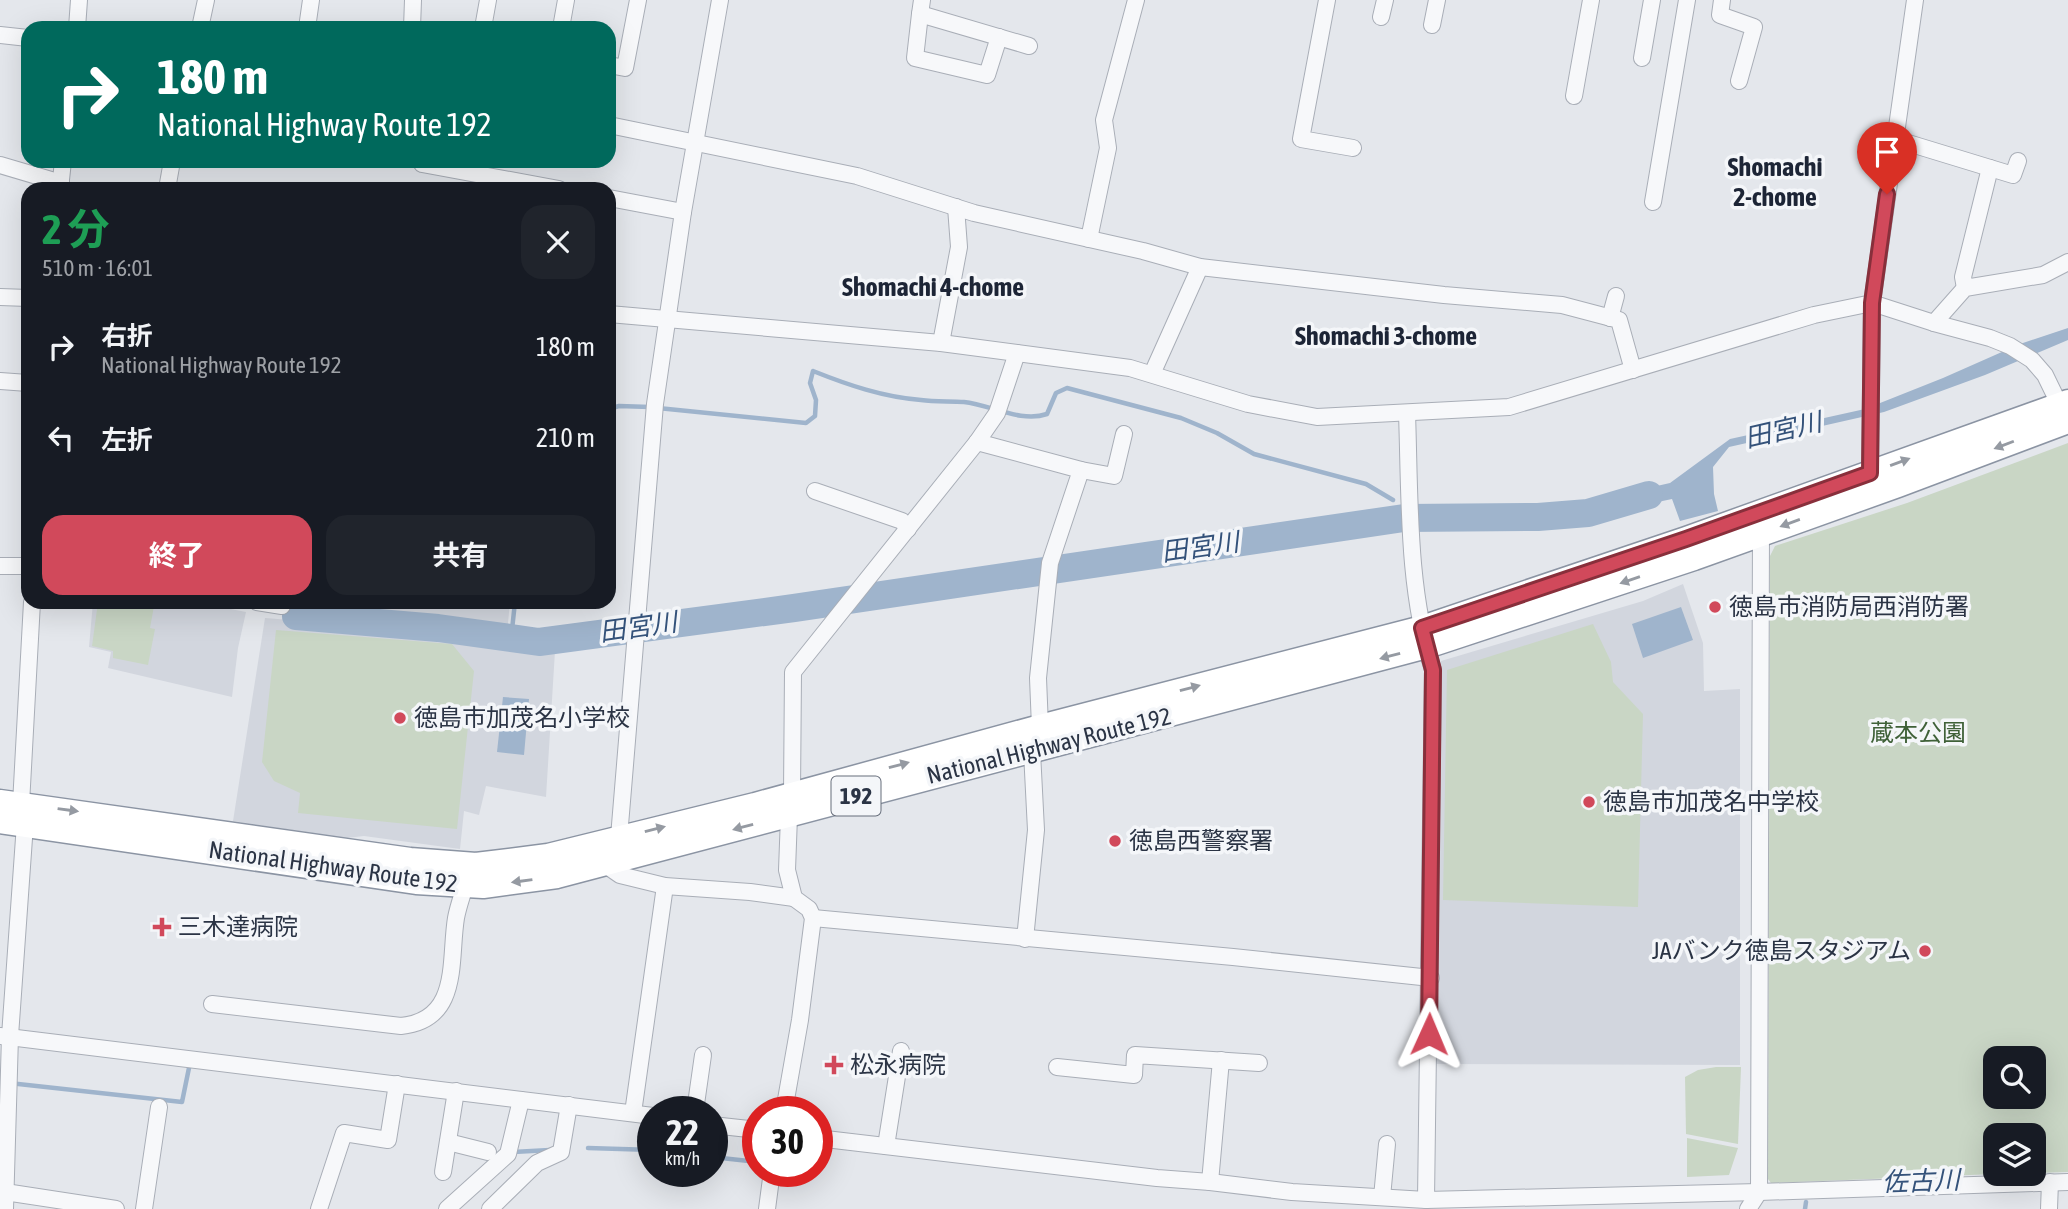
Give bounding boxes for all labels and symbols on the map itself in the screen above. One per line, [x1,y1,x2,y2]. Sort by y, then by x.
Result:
pin [1857,122,1917,194]
district label: Shomachi 2-chome [1728,152,1822,212]
district label: Shomachi 4-chome [842,272,1024,302]
district label: Shomachi 3-chome [1295,321,1477,351]
water label: 田宮川 [1742,406,1827,453]
one-way arrow [1994,439,2015,450]
one-way arrow [1890,456,1911,467]
one-way arrow [1780,518,1801,529]
water label: 田宮川 [1159,526,1244,567]
one-way arrow [1619,575,1640,586]
place label: 徳島市消防局西消防署 [1729,593,1969,620]
marker: 徳島市消防局西消防署 [1707,599,1723,615]
water label: 田宮川 [597,606,682,647]
one-way arrow [1378,651,1400,662]
one-way arrow [1179,682,1201,693]
street label: National Highway Route 192 [924,702,1174,789]
place label: 徳島市加茂名小学校 [414,704,630,731]
marker: 徳島市加茂名小学校 [392,710,408,726]
park label: 蔵本公園 [1870,719,1966,746]
one-way arrow [888,759,910,770]
road number: 192 [832,776,880,816]
place label: 徳島市加茂名中学校 [1603,788,1819,815]
marker: 徳島市加茂名中学校 [1581,794,1597,810]
one-way arrow [57,805,79,816]
one-way arrow [732,822,754,833]
one-way arrow [644,823,666,834]
place label: 徳島西警察署 [1129,827,1273,854]
marker: 徳島西警察署 [1107,833,1123,849]
street label: National Highway Route 192 [207,836,459,897]
one-way arrow [511,876,533,887]
place label: 三木達病院 [178,913,298,940]
marker: 三木達病院 [152,917,172,937]
place label: JAバンク徳島スタジアム [1652,937,1911,964]
marker: JAバンク徳島スタジアム [1917,943,1933,959]
position arrow [1392,997,1466,1071]
place label: 松永病院 [850,1051,946,1078]
marker: 松永病院 [824,1055,844,1075]
speed limit sign: 30 [742,1096,833,1187]
water label: 佐古川 [1881,1165,1963,1197]

